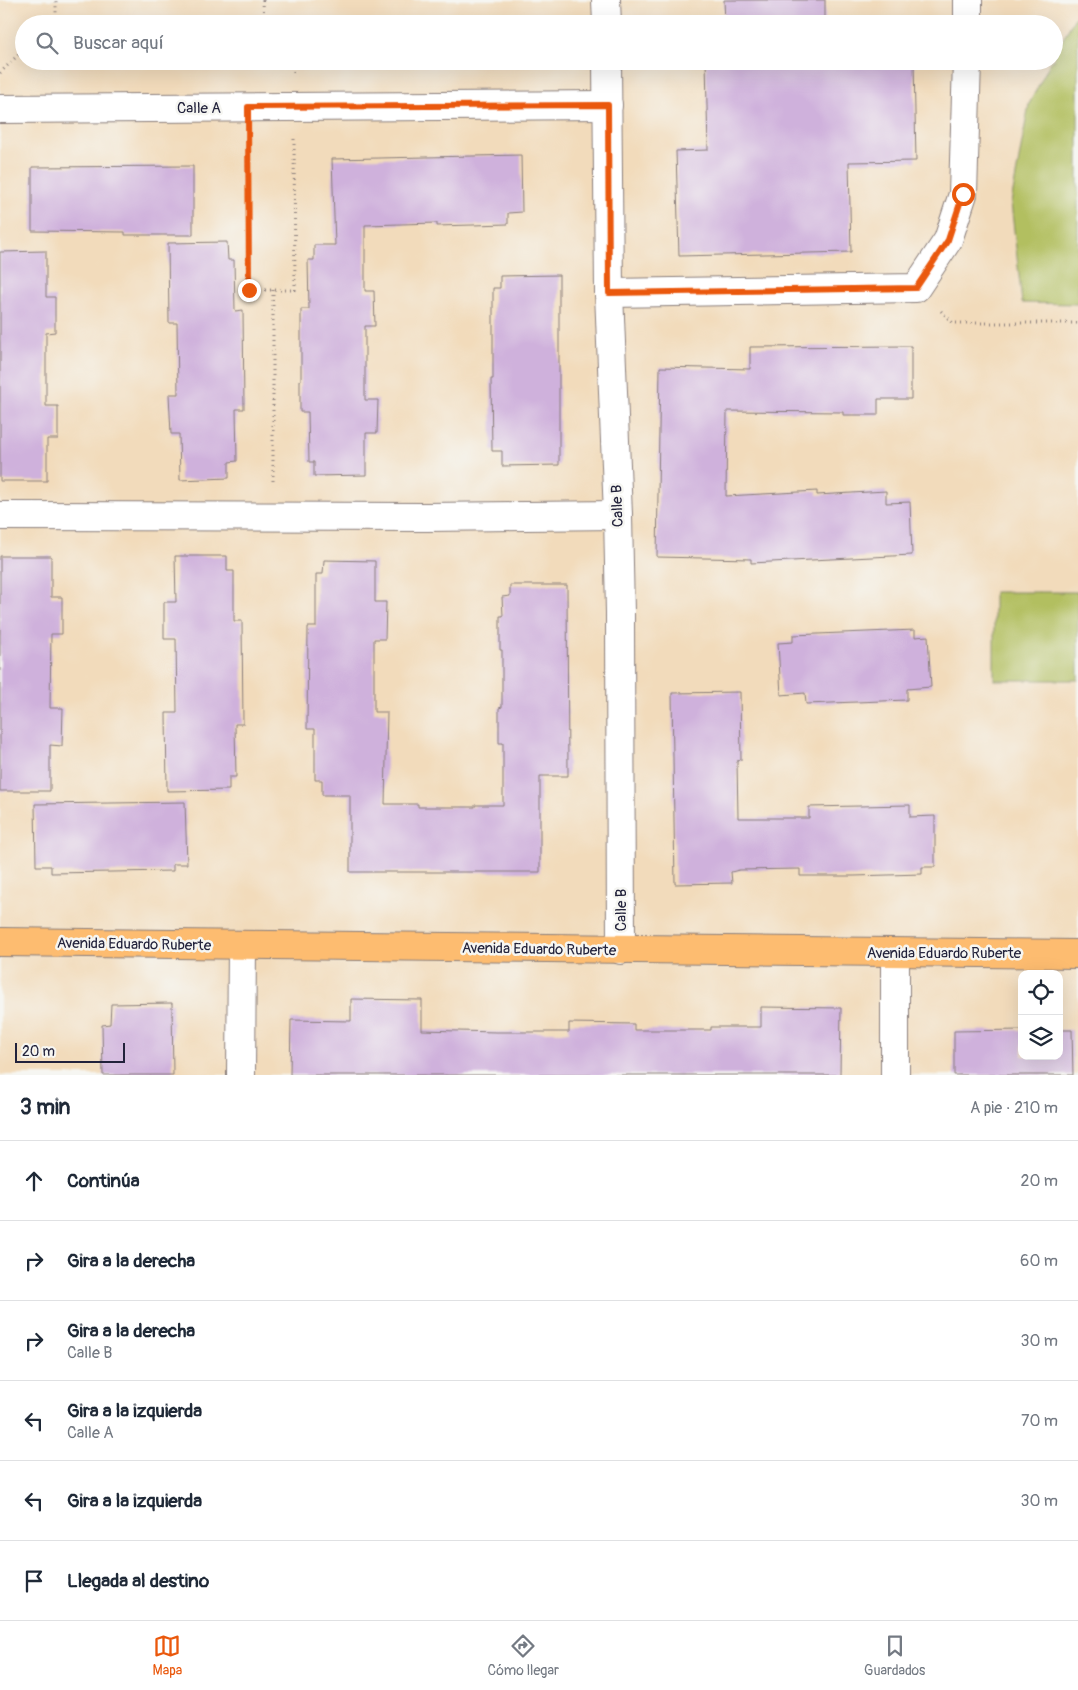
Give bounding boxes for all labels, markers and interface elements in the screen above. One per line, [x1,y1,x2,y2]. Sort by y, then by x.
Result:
search box [15,15,1063,70]
icon: search [33,29,61,57]
text: Buscar aquí [73,31,164,55]
street label: Calle A [177,99,221,118]
route start [952,183,975,206]
route end [238,279,261,302]
street label: Calle B [607,484,628,528]
street label: Calle B [612,889,631,931]
street label: Avenida Eduardo Ruberte [57,934,212,955]
street label: Avenida Eduardo Ruberte [462,939,617,960]
street label: Avenida Eduardo Ruberte [867,944,1022,963]
map controls [1018,970,1063,1060]
button: locate [1018,970,1063,1015]
button: layers [1018,1015,1063,1060]
scale bar [15,1040,125,1063]
text: 20 m [22,1043,55,1060]
text: 3 min [20,1094,70,1121]
text: A pie · 210 m [970,1098,1058,1118]
icon: ahead [20,1167,48,1195]
text: Continúa [67,1169,140,1193]
text: 20 m [1020,1171,1058,1191]
icon: right [20,1247,48,1275]
text: Gira a la derecha [67,1249,195,1273]
text: 60 m [1020,1251,1058,1271]
text: Gira a la derecha [67,1319,195,1343]
icon: right [20,1327,48,1355]
text: 30 m [1020,1331,1058,1351]
text: Calle B [67,1343,112,1363]
text: Gira a la izquierda [67,1399,202,1423]
icon: left [20,1407,48,1435]
text: 70 m [1021,1411,1058,1431]
text: Calle A [67,1423,114,1443]
icon: left [20,1487,48,1515]
text: Gira a la izquierda [67,1489,202,1513]
text: 30 m [1020,1491,1058,1511]
icon: arrive [20,1567,48,1595]
text: Llegada al destino [67,1569,209,1593]
tab: Mapa [153,1632,182,1679]
tab: Cómo llegar [488,1632,559,1679]
tab: Guardados [864,1632,925,1679]

